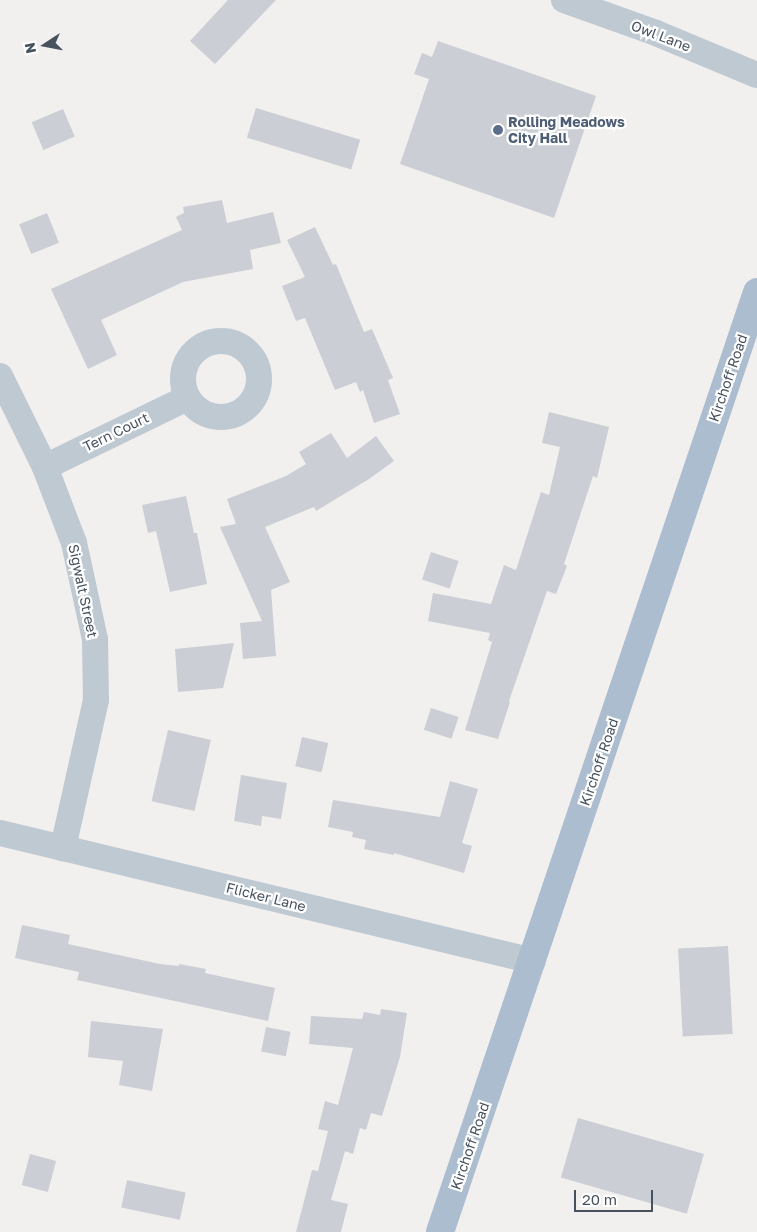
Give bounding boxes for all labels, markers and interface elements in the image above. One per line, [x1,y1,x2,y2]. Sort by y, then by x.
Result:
street label: Owl Lane [629,17,693,55]
north arrow [20,20,70,70]
text: N [20,41,39,55]
place label: Rolling Meadows City Hall [508,114,625,146]
marker: Rolling Meadows City Hall [492,124,504,136]
street label: Kirchoff Road [705,332,751,424]
street label: Tern Court [80,409,152,455]
street label: Sigwalt Street [65,543,101,639]
street label: Kirchoff Road [576,716,622,808]
street label: Flicker Lane [224,879,308,915]
street label: Kirchoff Road [447,1100,493,1192]
scale bar [577,1180,656,1212]
text: 20 m [582,1190,617,1208]

